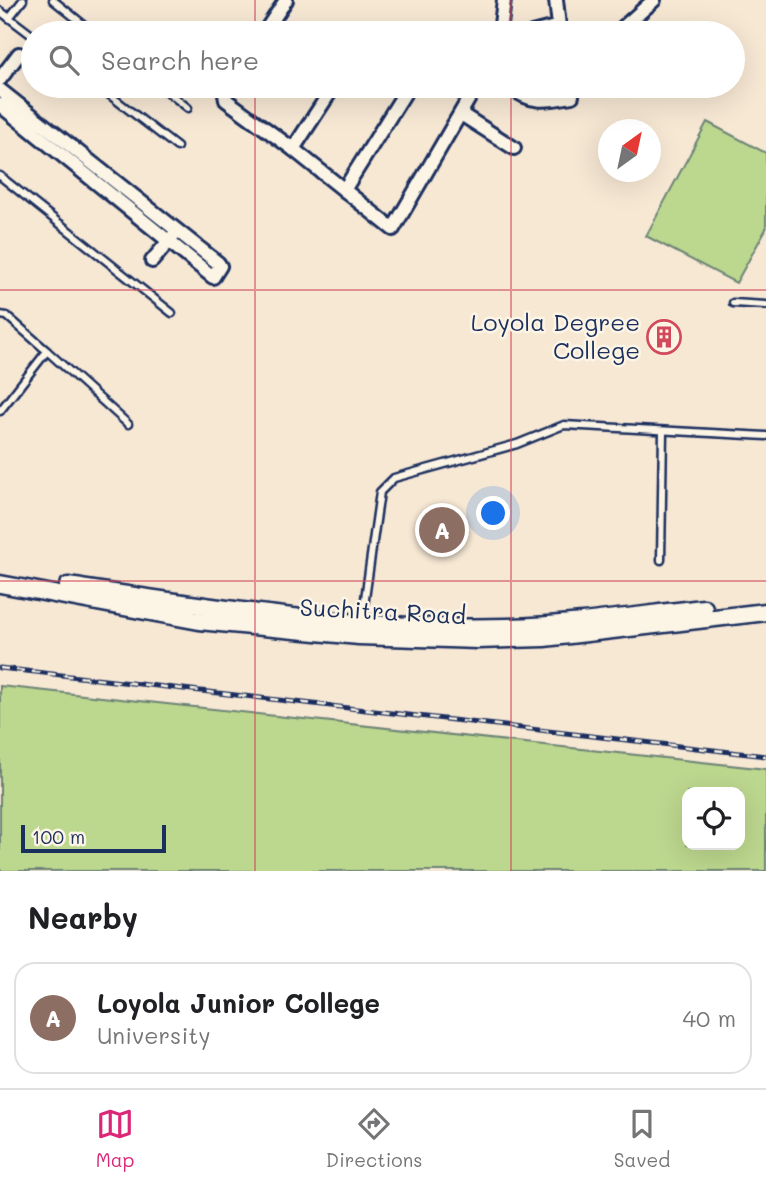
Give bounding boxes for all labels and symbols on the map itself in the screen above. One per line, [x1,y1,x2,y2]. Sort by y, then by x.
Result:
north arrow [598,119,661,182]
place label: Loyola Degree College [471,306,640,365]
building icon: Loyola Degree College [645,318,683,356]
your location [476,496,510,530]
pin: A [419,504,465,556]
street label: Suchitra Road [299,591,467,630]
scale bar [21,822,166,854]

